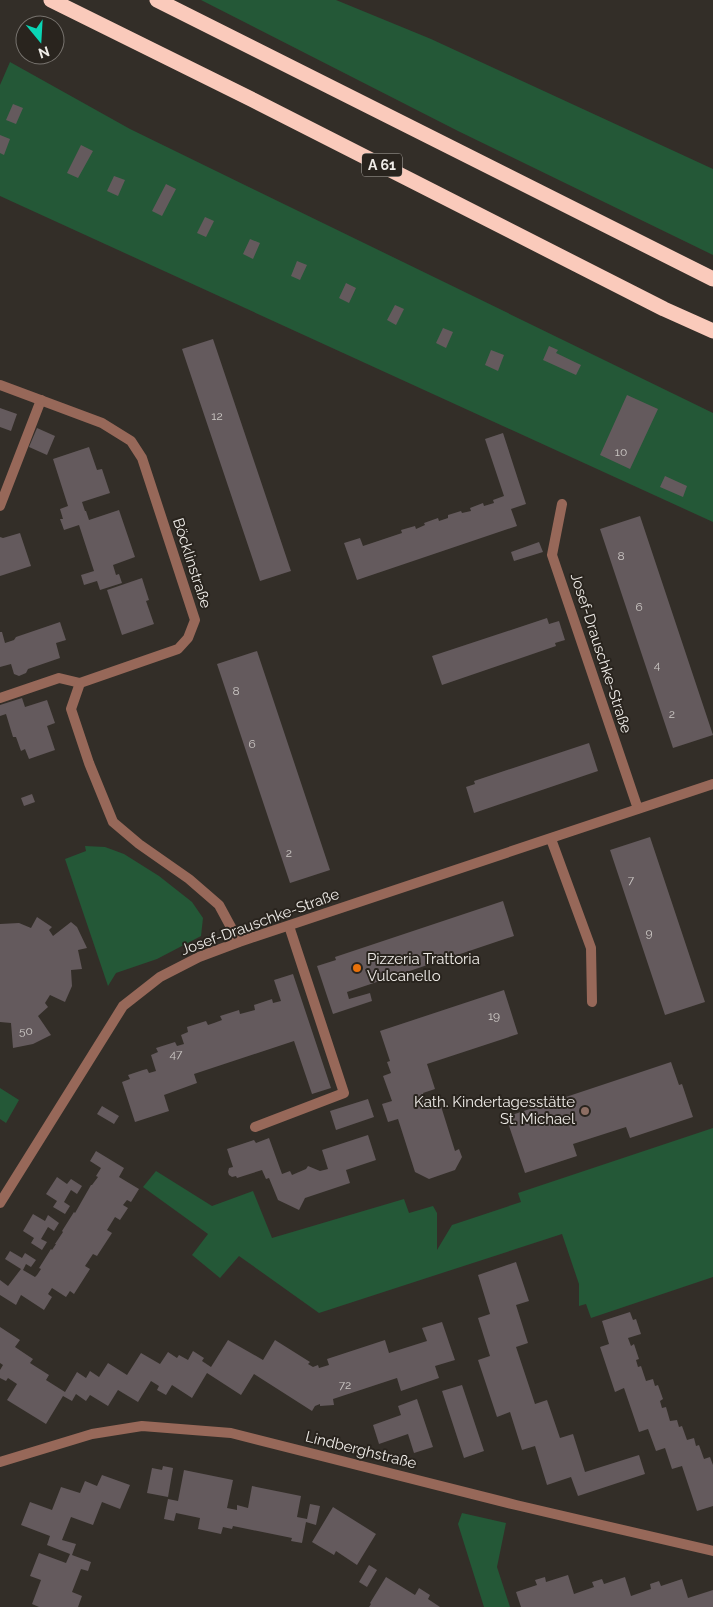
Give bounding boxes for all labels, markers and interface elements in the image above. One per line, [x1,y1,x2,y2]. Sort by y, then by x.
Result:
north arrow [15,15,65,65]
text: N [36,43,52,62]
road number: A 61 [362,154,402,176]
house number: 12 [211,409,223,423]
house number: 10 [615,445,627,459]
street label: Böcklinstraße [169,516,215,611]
house number: 8 [617,549,625,563]
street label: Josef-Drauschke-Straße [567,571,635,736]
house number: 6 [635,600,643,614]
house number: 4 [654,658,661,672]
house number: 8 [232,684,240,698]
house number: 2 [669,707,675,721]
house number: 6 [248,737,256,751]
house number: 2 [286,846,292,860]
house number: 7 [628,873,635,887]
street label: Josef-Drauschke-Straße [178,885,342,959]
house number: 9 [645,926,653,940]
place label: Pizzeria Trattoria Vulcanello [367,950,480,985]
marker: Pizzeria Trattoria Vulcanello [351,962,363,974]
house number: 19 [488,1009,500,1023]
house number: 50 [19,1024,33,1038]
house number: 47 [170,1047,183,1061]
place label: Kath. Kindertagesstätte St. Michael [414,1093,576,1128]
marker: Kath. Kindertagesstätte St. Michael [579,1105,591,1117]
house number: 72 [339,1378,351,1392]
street label: Lindberghstraße [304,1427,419,1473]

